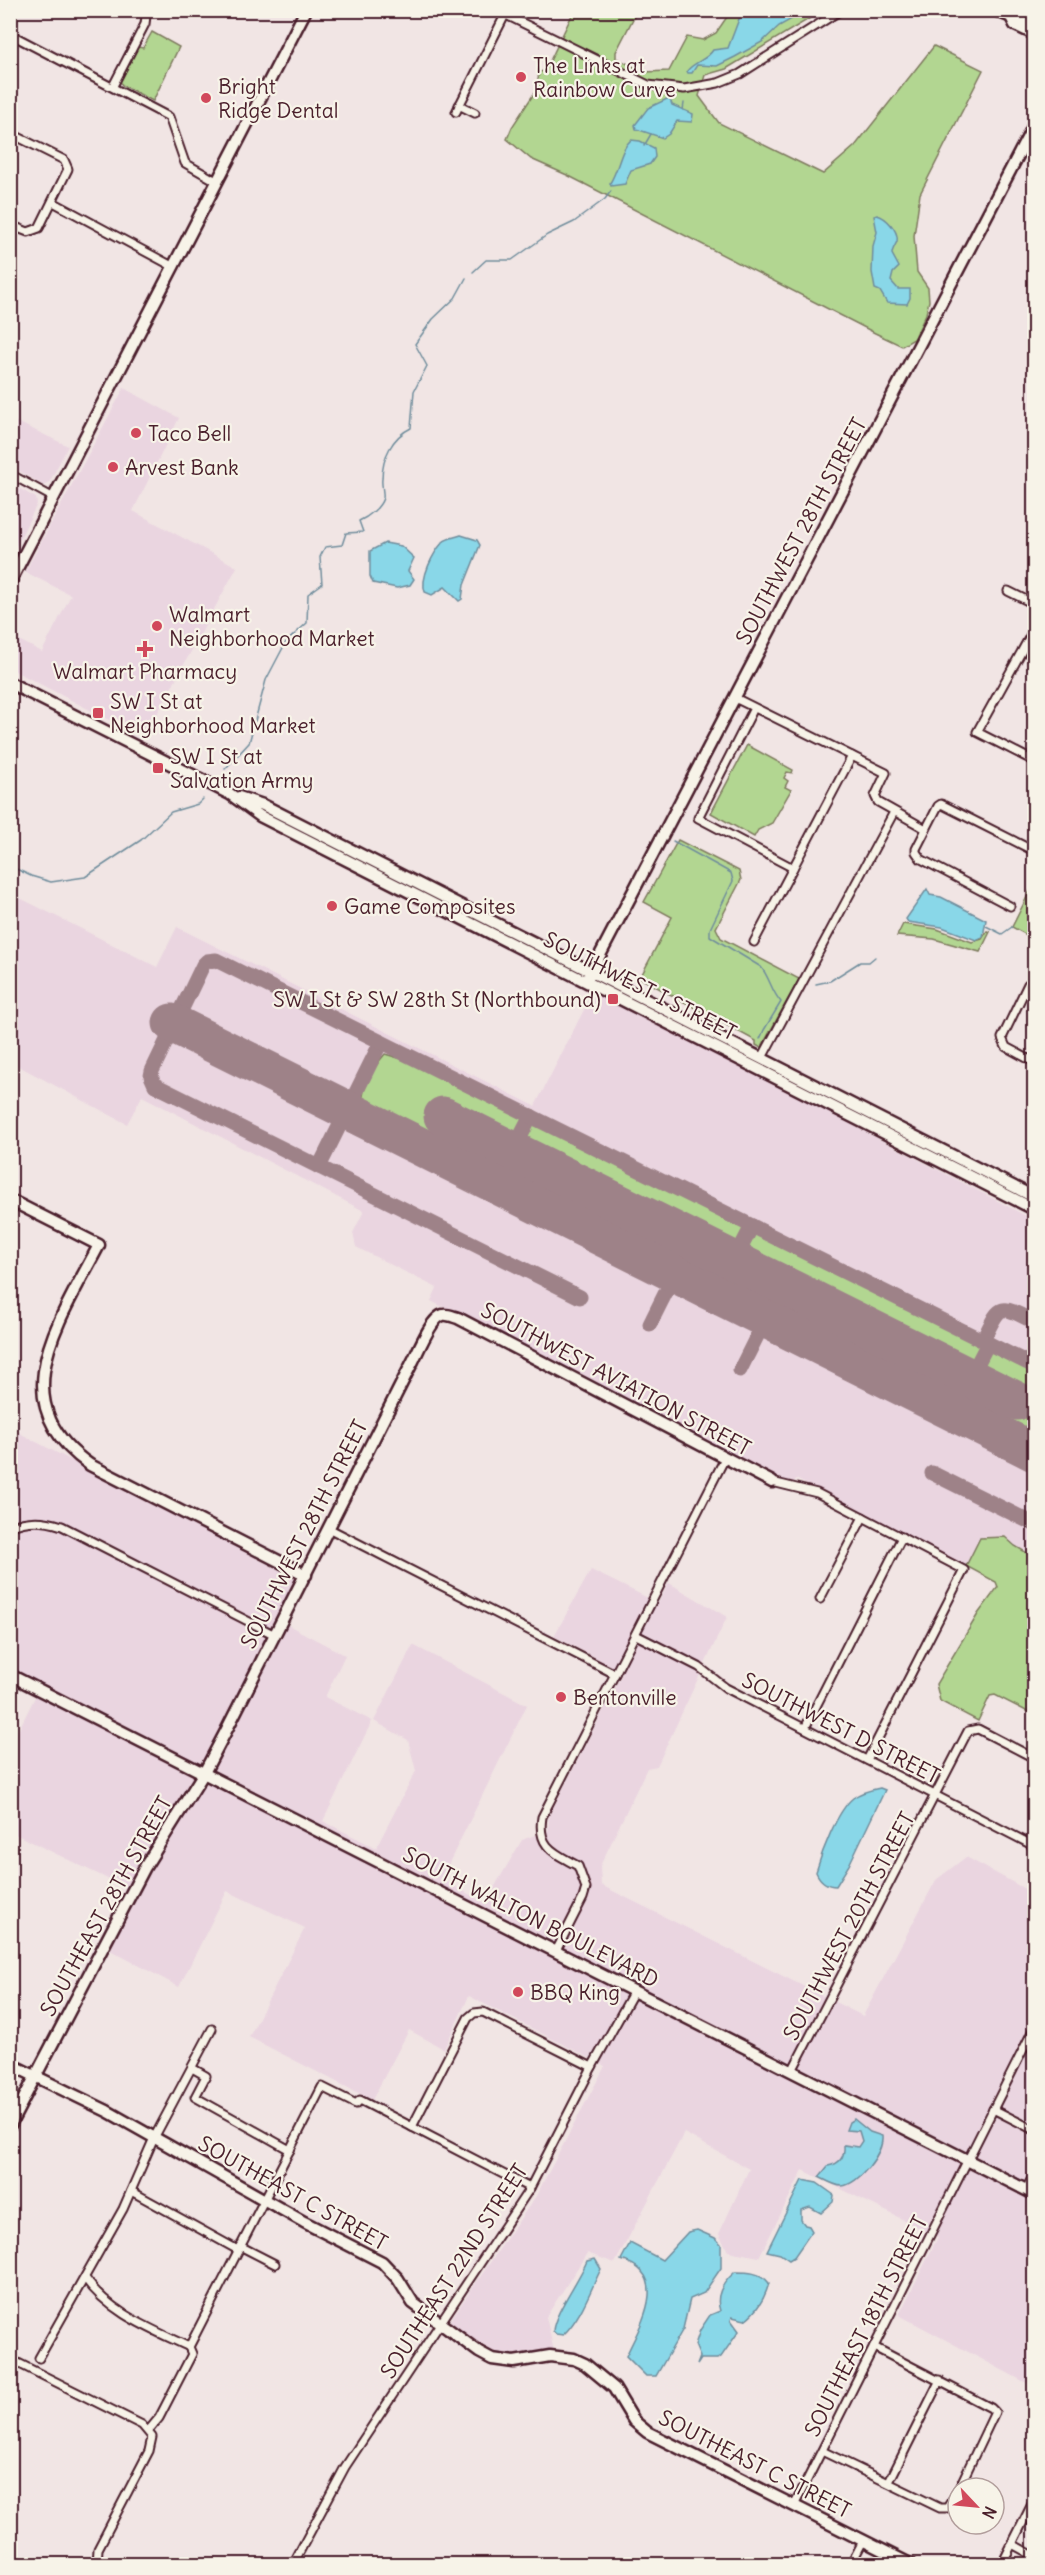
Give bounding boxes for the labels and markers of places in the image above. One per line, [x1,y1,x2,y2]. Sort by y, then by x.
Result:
place label: The Links at Rainbow Curve [533,52,676,103]
marker: The Links at Rainbow Curve [514,70,528,84]
place label: Bright Ridge Dental [218,73,338,124]
marker: Bright Ridge Dental [199,91,213,105]
place label: Taco Bell [148,420,231,447]
marker: Taco Bell [129,426,143,440]
place label: Arvest Bank [125,454,239,481]
marker: Arvest Bank [106,460,120,474]
place label: Walmart Neighborhood Market [169,601,375,652]
marker: Walmart Neighborhood Market [150,619,164,633]
marker: Walmart Pharmacy [138,642,152,656]
place label: Walmart Pharmacy [53,658,237,685]
place label: SW I St at Neighborhood Market [110,688,316,739]
marker: SW I St at Neighborhood Market [91,706,105,720]
place label: SW I St at Salvation Army [170,743,313,794]
marker: SW I St at Salvation Army [151,761,165,775]
place label: Game Composites [344,893,515,920]
marker: Game Composites [325,899,339,913]
place label: SW I St & SW 28th St (Northbound) [273,986,601,1013]
marker: SW I St & SW 28th St (Northbound) [606,992,620,1006]
place label: Bentonville [573,1684,677,1711]
marker: Bentonville [554,1690,568,1704]
place label: BBQ King [530,1979,620,2006]
marker: BBQ King [511,1985,525,1999]

